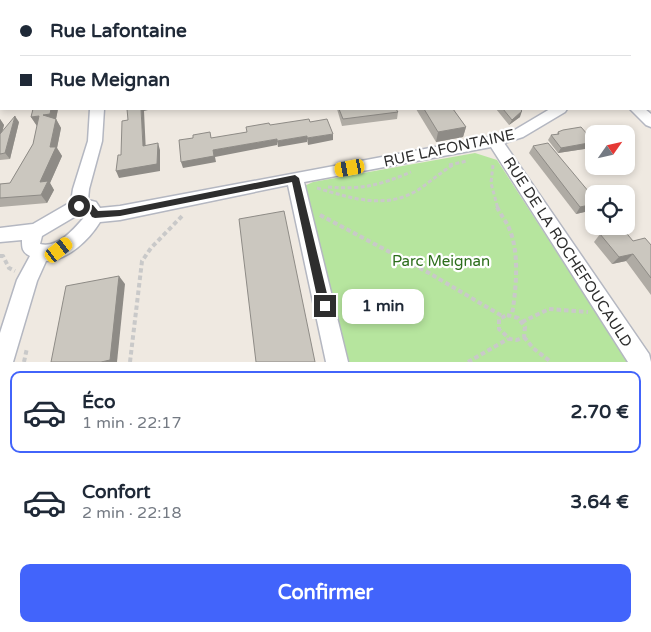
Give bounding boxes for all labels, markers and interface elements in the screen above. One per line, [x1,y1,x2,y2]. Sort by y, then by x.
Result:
text: Rue Lafontaine [50,20,187,42]
text: Rue Meignan [50,69,170,91]
street label: RUE LAFONTAINE [382,125,516,171]
north arrow [585,125,635,175]
map controls [585,125,635,235]
street label: RUE DE LA ROCHEFOUCAULD [500,154,636,350]
car [333,158,366,178]
button: locate [585,185,635,235]
route start [68,195,90,217]
car [42,235,75,265]
park label: Parc Meignan [392,252,490,270]
callout: 1 min [342,288,425,324]
route end [314,295,336,317]
text: 1 min [362,296,404,316]
icon: car [22,390,67,435]
text: Éco [82,391,115,413]
text: 2.70 € [571,401,629,423]
text: 1 min · 22:17 [82,413,181,433]
icon: car [22,480,67,525]
text: Confort [82,481,151,503]
text: 3.64 € [570,491,629,513]
text: 2 min · 22:18 [82,503,181,523]
button: Confirmer [20,564,631,622]

